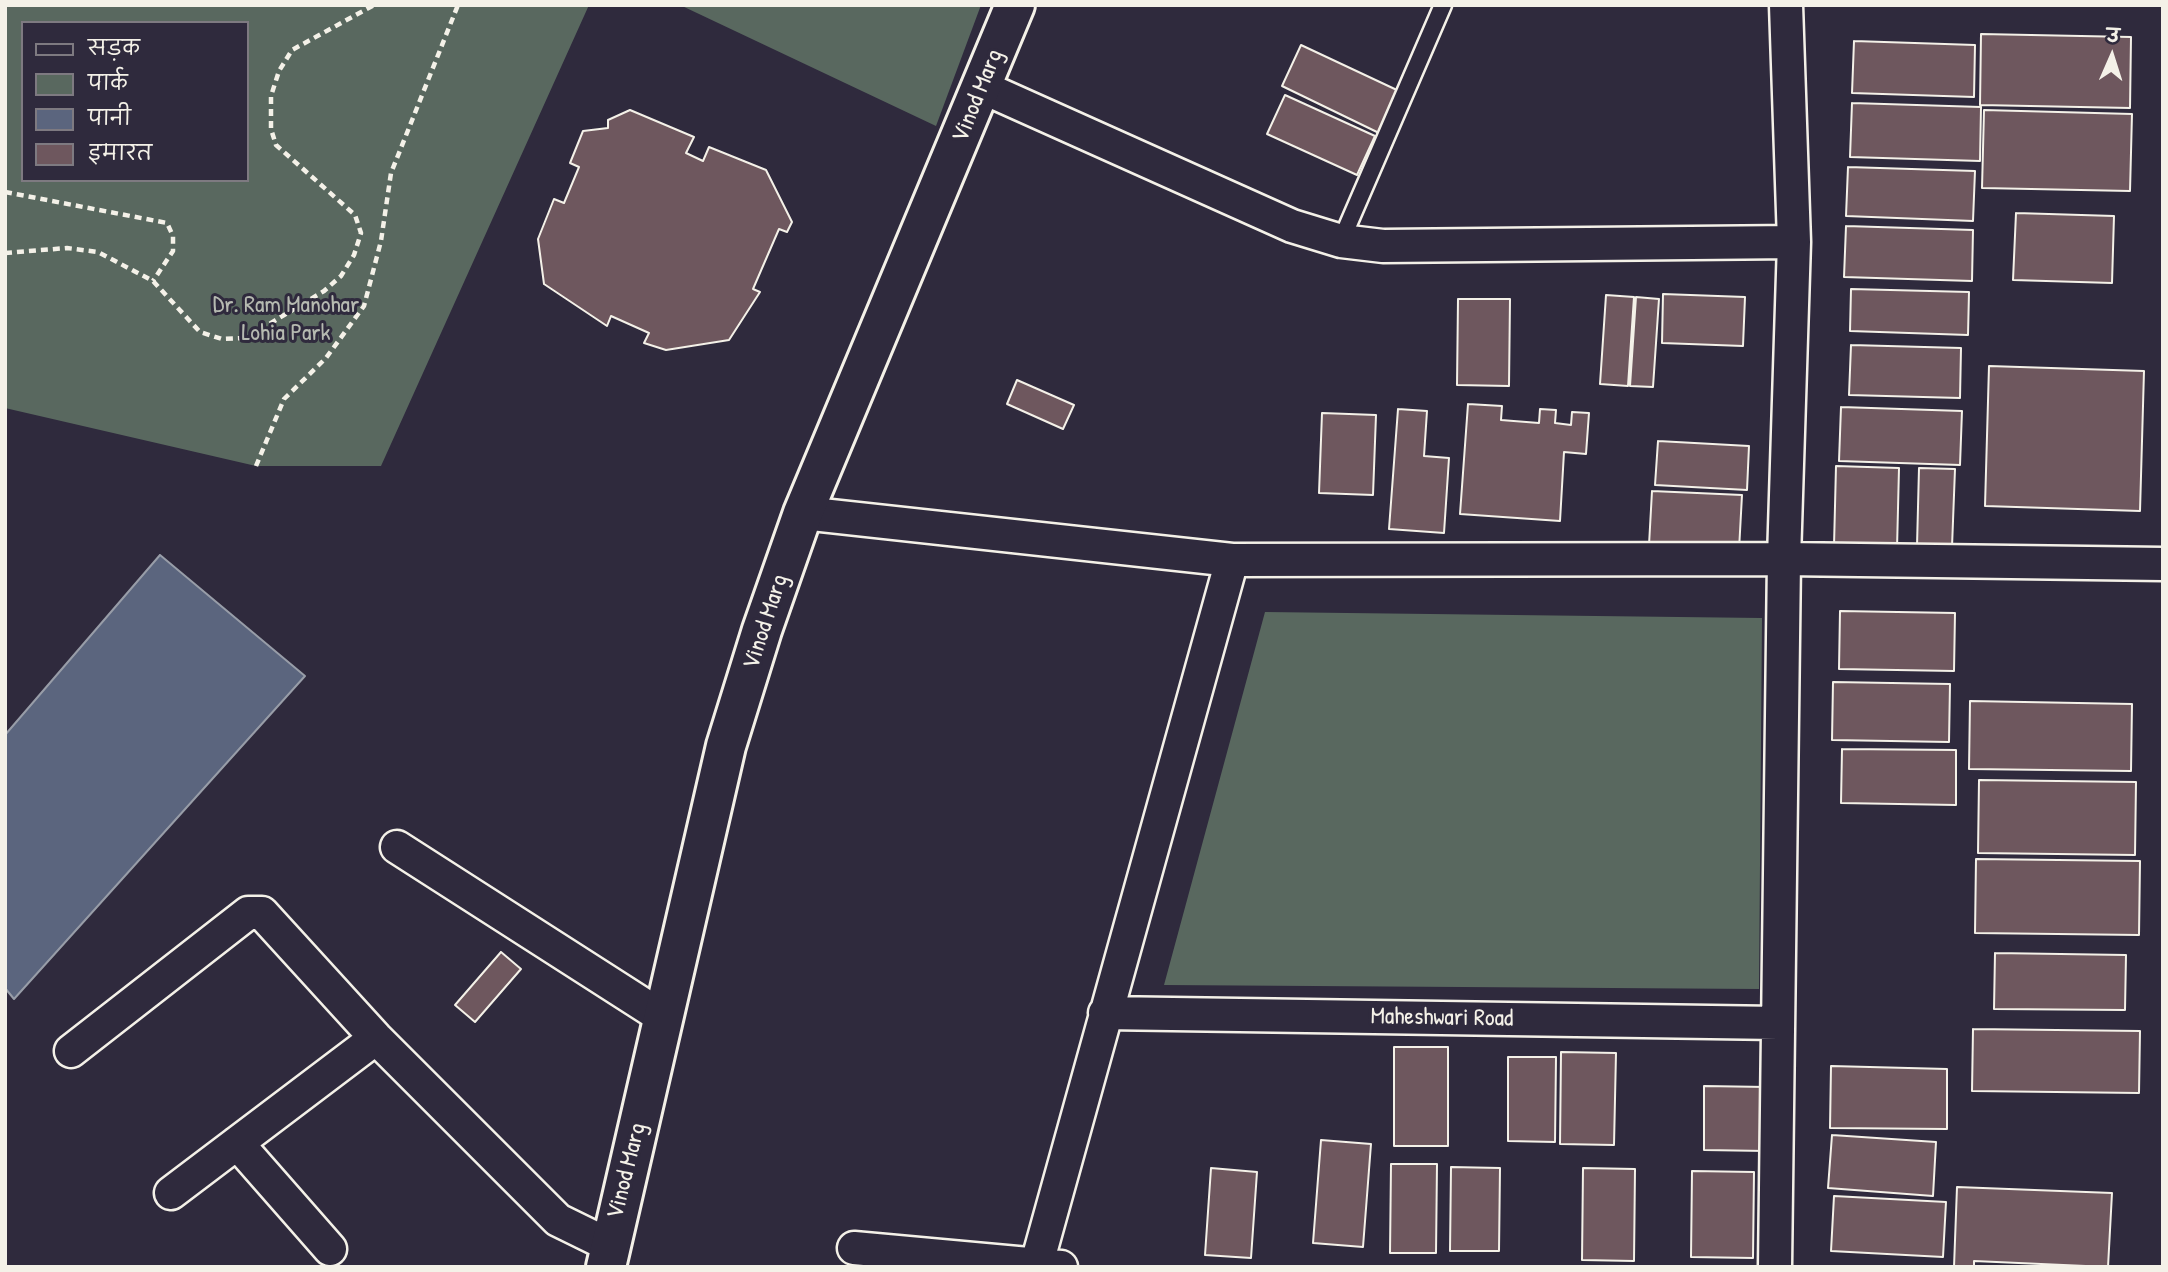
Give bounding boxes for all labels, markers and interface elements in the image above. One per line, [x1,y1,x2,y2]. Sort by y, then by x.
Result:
legend [21,21,248,182]
north arrow [2077,21,2147,91]
text: उ [2106,22,2120,48]
text: सड़क [88,33,140,62]
street label: Vinod Marg [946,45,1010,147]
text: पार्क [88,68,128,97]
text: पानी [88,103,131,132]
text: इमारत [88,138,152,167]
park label: Dr. Ram Manohar Lohia Park [213,292,359,348]
street label: Vinod Marg [737,571,795,673]
street label: Maheshwari Road [1370,1002,1514,1034]
street label: Vinod Marg [601,1120,653,1222]

